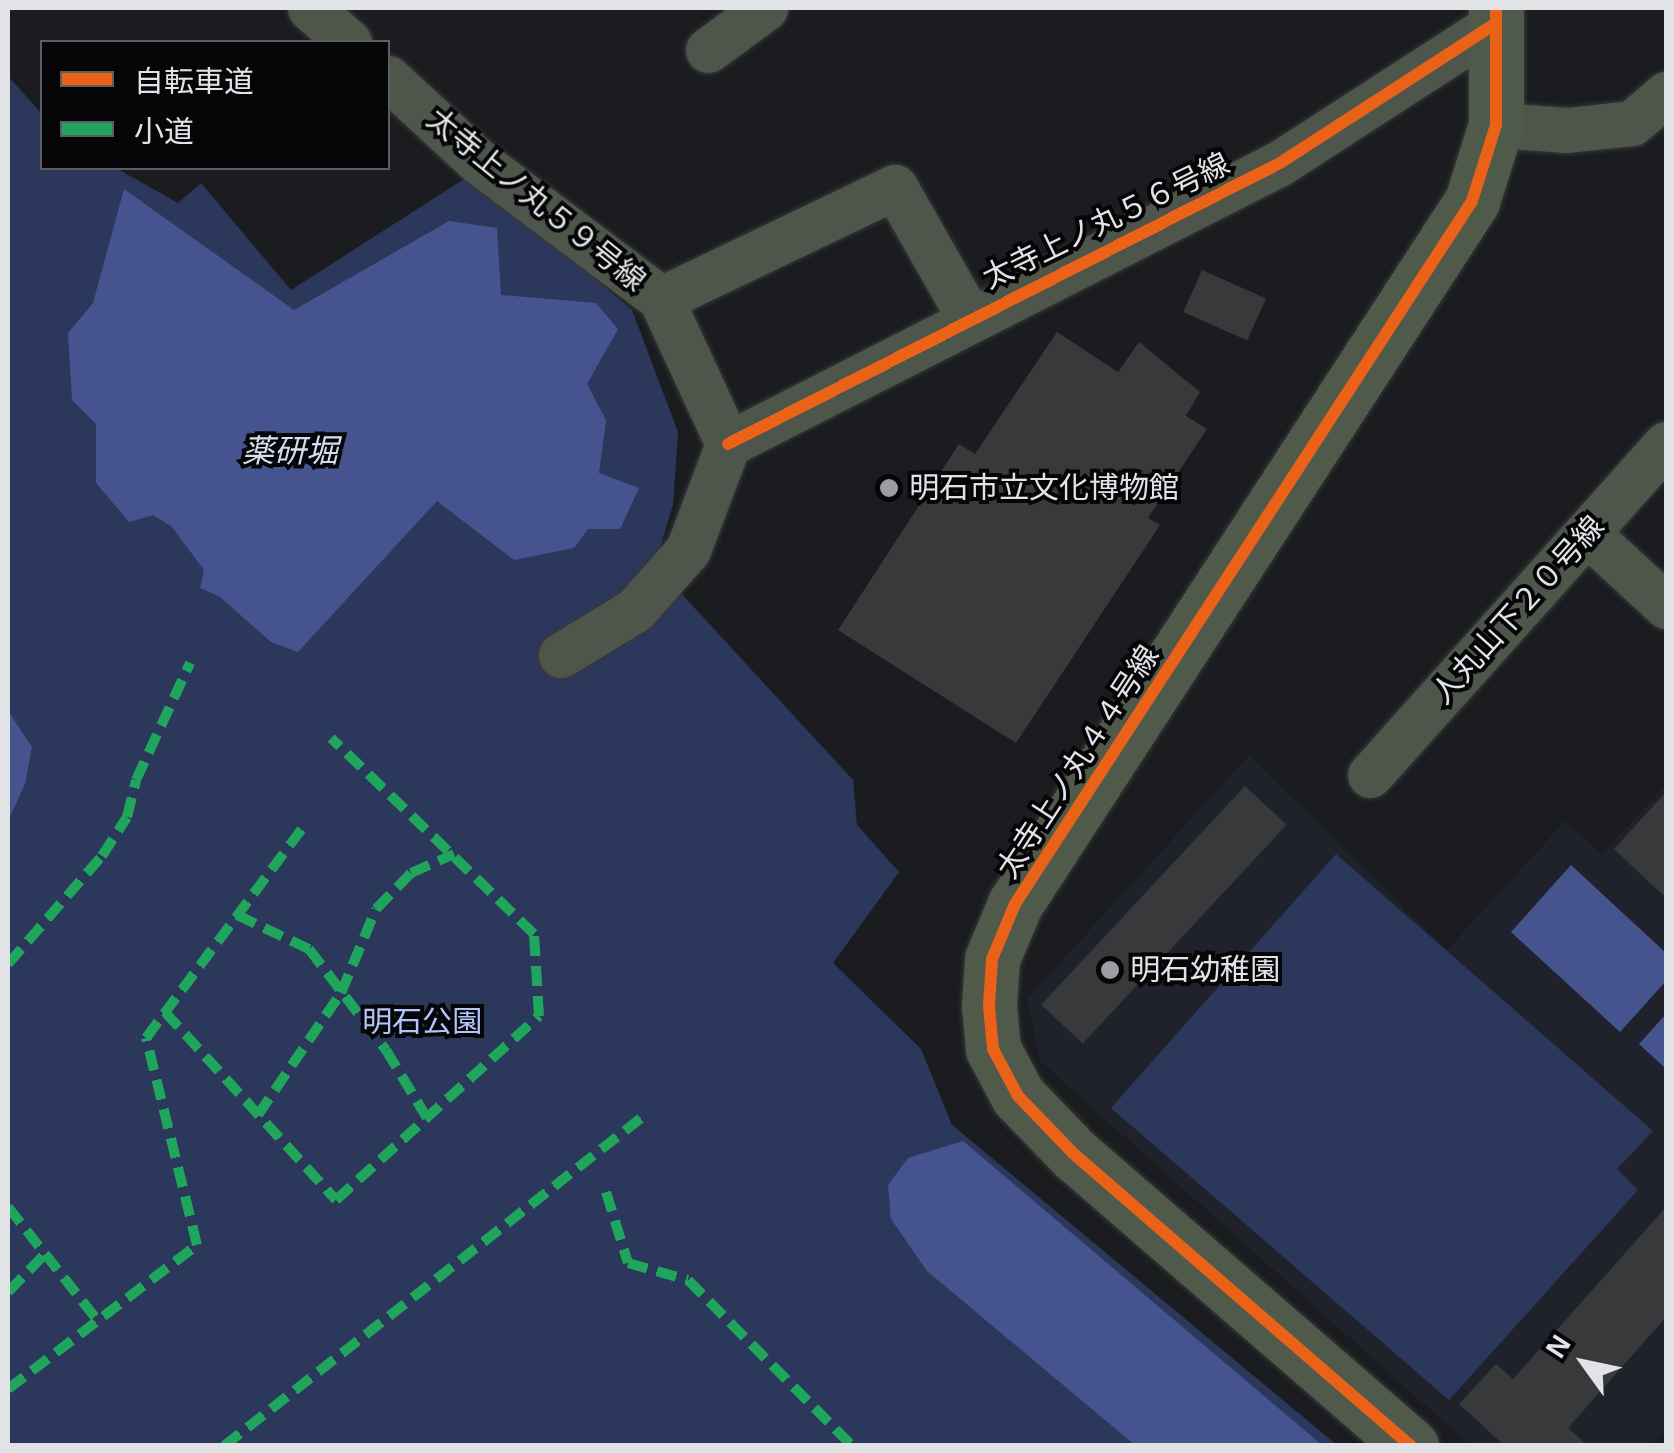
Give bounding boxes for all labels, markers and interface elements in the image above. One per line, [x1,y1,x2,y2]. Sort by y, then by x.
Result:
legend [40,40,390,170]
text: 自転車道 [134,65,254,98]
street label: 太寺上ノ丸５９号線 [420,101,652,299]
text: 小道 [134,115,194,148]
street label: 太寺上ノ丸５６号線 [977,146,1235,296]
water label: 薬研堀 [242,432,338,470]
place label: 明石市立文化博物館 [909,470,1179,506]
marker: 明石市立文化博物館 [878,477,900,499]
street label: 人丸山下２０号線 [1424,509,1612,711]
street label: 太寺上ノ丸４４号線 [989,639,1167,885]
place label: 明石幼稚園 [1130,952,1280,988]
marker: 明石幼稚園 [1099,959,1121,981]
park label: 明石公園 [362,1004,482,1040]
north arrow [1534,1313,1634,1413]
text: N [1540,1329,1577,1363]

